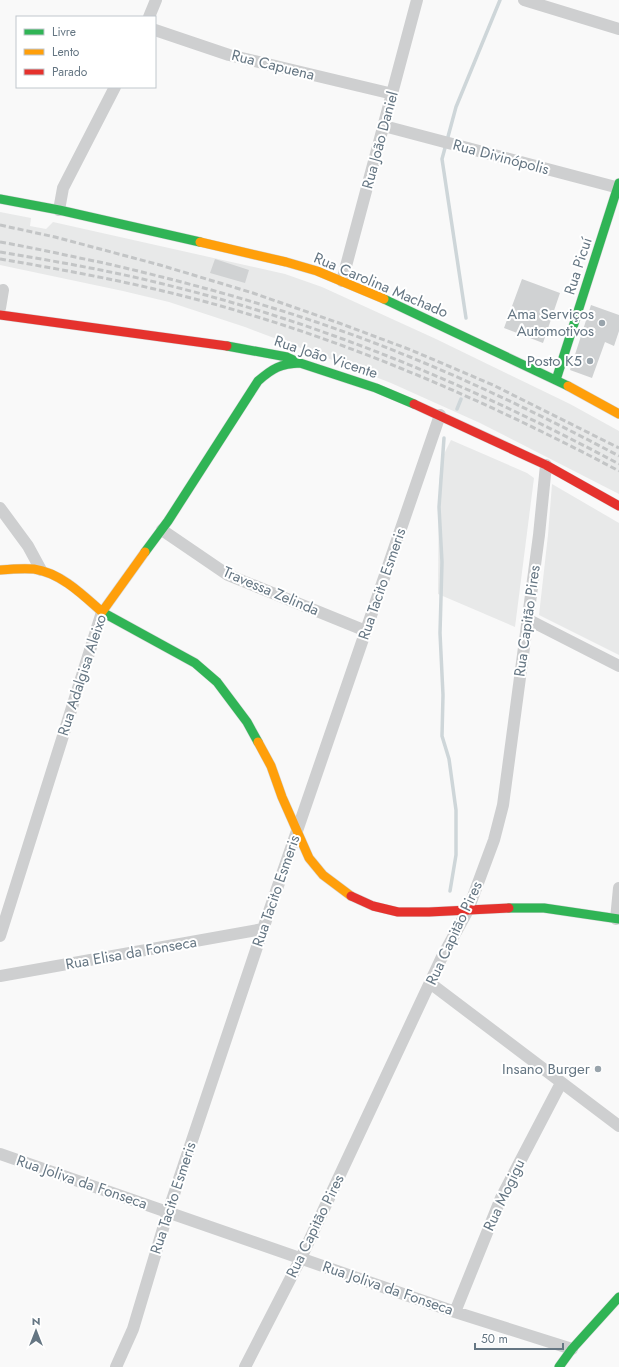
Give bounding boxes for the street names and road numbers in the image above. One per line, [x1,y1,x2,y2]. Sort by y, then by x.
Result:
street label: Rua Capuena [229,44,317,86]
street label: Rua João Daniel [356,89,404,191]
street label: Rua Divinópolis [450,134,552,180]
street label: Rua Picuí [558,233,598,297]
street label: Rua Carolina Machado [310,247,452,323]
street label: Rua João Vicente [271,330,381,384]
street label: Rua Tacito Esmeris [353,525,411,643]
street label: Travessa Zelinda [220,561,322,621]
street label: Rua Capitão Pires [508,564,546,678]
street label: Rua Adalgisa Aleixo [52,611,112,739]
street label: Rua Tacito Esmeris [247,832,305,950]
street label: Rua Capitão Pires [420,877,488,989]
street label: Rua Elisa da Fonseca [64,931,198,975]
street label: Rua Tacito Esmeris [144,1139,202,1257]
street label: Rua Joliva da Fonseca [14,1149,150,1215]
street label: Rua Mogigu [478,1155,530,1235]
street label: Rua Capitão Pires [280,1171,350,1281]
street label: Rua Joliva da Fonseca [320,1255,456,1321]

